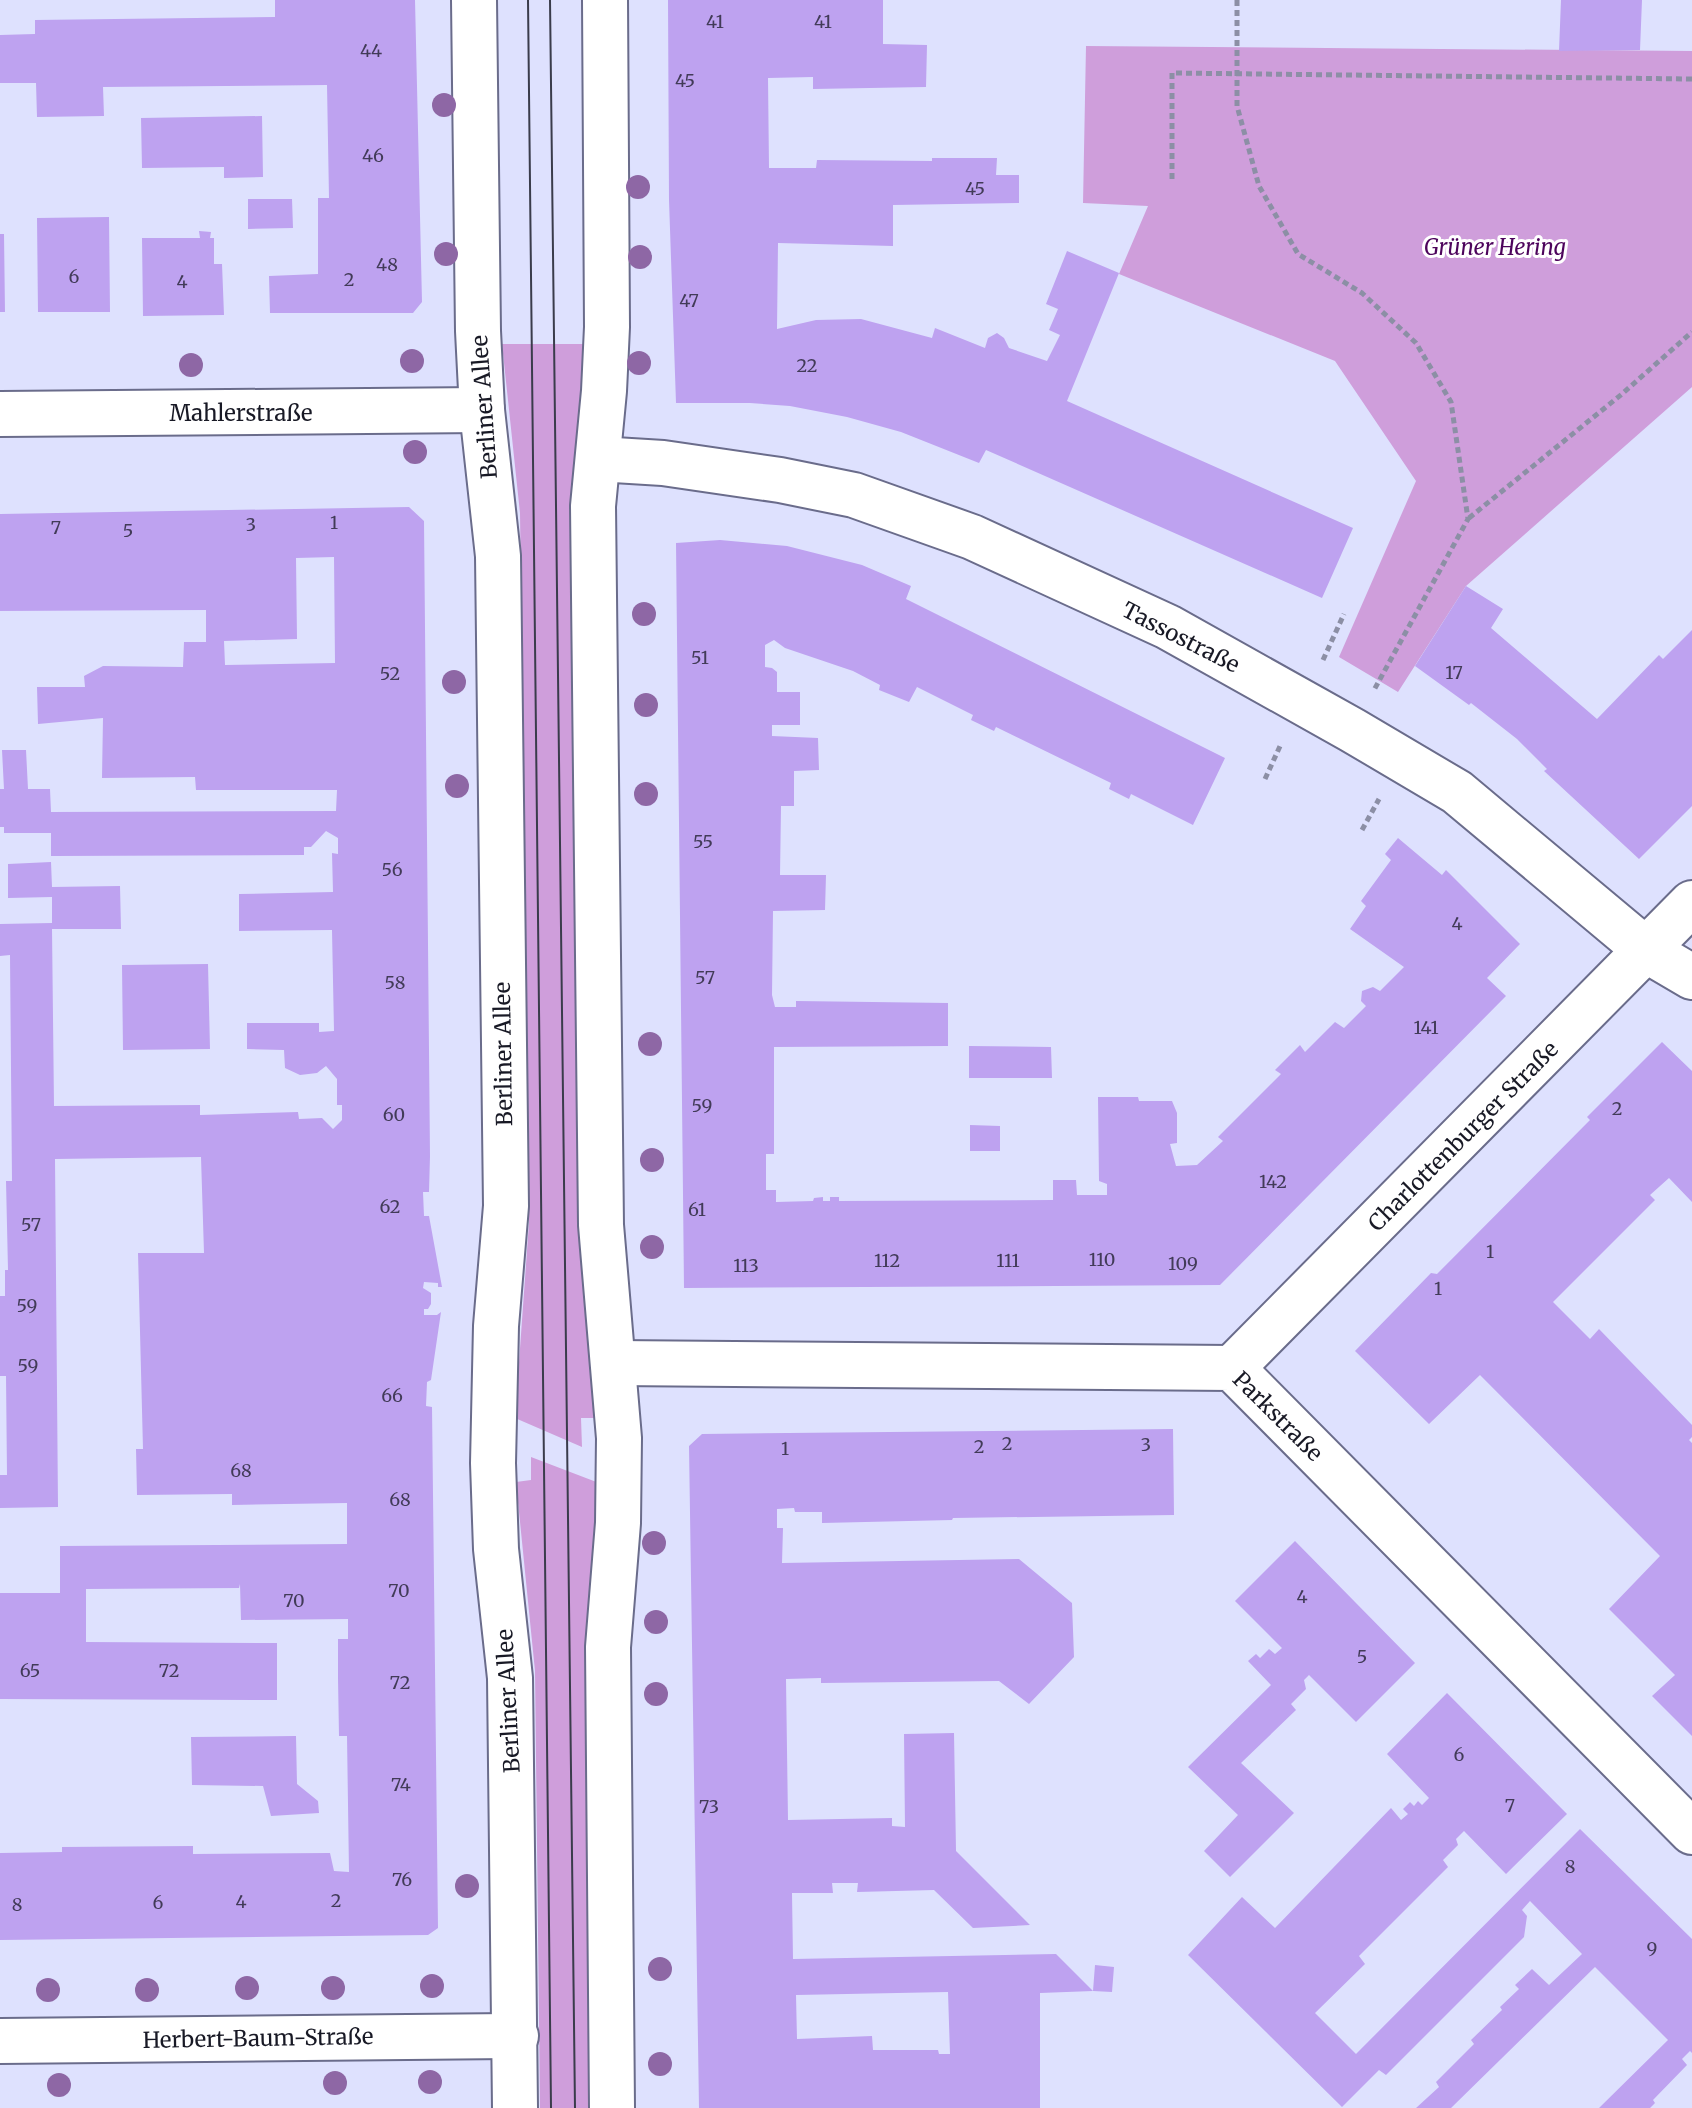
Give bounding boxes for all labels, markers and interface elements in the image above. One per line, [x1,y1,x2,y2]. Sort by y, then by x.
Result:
house number: 41 [706,10,724,33]
house number: 41 [814,10,832,33]
house number: 44 [360,39,382,62]
house number: 45 [675,69,695,92]
house number: 46 [362,144,384,167]
house number: 45 [965,177,985,200]
park label: Grüner Hering [1424,233,1566,261]
house number: 48 [376,253,398,276]
house number: 6 [69,265,80,288]
house number: 2 [344,268,354,291]
house number: 4 [176,270,188,293]
house number: 47 [679,289,699,312]
street label: Berliner Allee [465,334,503,480]
house number: 22 [796,354,818,377]
street label: Mahlerstraße [169,399,313,427]
house number: 1 [330,511,338,534]
house number: 3 [246,513,256,536]
house number: 7 [51,516,61,539]
house number: 5 [123,519,133,542]
street label: Tassostraße [1118,595,1244,679]
house number: 51 [691,646,709,669]
house number: 17 [1445,661,1463,684]
house number: 52 [380,662,400,685]
house number: 55 [693,830,713,853]
house number: 56 [381,858,403,881]
house number: 4 [1451,912,1463,935]
house number: 57 [695,966,715,989]
house number: 58 [385,971,405,994]
street label: Berliner Allee [488,982,518,1126]
house number: 141 [1413,1016,1439,1039]
street label: Charlottenburger Straße [1362,1035,1564,1237]
house number: 59 [692,1094,712,1117]
house number: 2 [1612,1097,1622,1120]
house number: 60 [383,1103,405,1126]
house number: 142 [1259,1170,1287,1193]
house number: 62 [380,1195,400,1218]
house number: 61 [688,1198,706,1221]
house number: 57 [21,1213,41,1236]
house number: 1 [1486,1240,1494,1263]
house number: 110 [1089,1248,1115,1271]
house number: 112 [874,1249,900,1272]
house number: 111 [996,1249,1020,1272]
house number: 109 [1168,1252,1198,1275]
house number: 113 [733,1254,759,1277]
house number: 1 [1434,1277,1442,1300]
house number: 59 [17,1294,37,1317]
house number: 59 [18,1354,38,1377]
street label: Parkstraße [1227,1365,1329,1467]
house number: 66 [381,1384,403,1407]
house number: 2 [1002,1432,1012,1455]
house number: 3 [1141,1433,1151,1456]
house number: 2 [974,1435,984,1458]
house number: 1 [781,1437,789,1460]
house number: 68 [230,1459,252,1482]
house number: 68 [389,1488,411,1511]
house number: 70 [388,1579,410,1602]
house number: 4 [1296,1585,1308,1608]
house number: 70 [283,1589,305,1612]
street label: Berliner Allee [490,1628,526,1774]
house number: 5 [1357,1645,1367,1668]
house number: 65 [20,1659,40,1682]
house number: 72 [159,1659,179,1682]
house number: 72 [390,1671,410,1694]
house number: 6 [1454,1743,1465,1766]
house number: 74 [391,1773,411,1796]
house number: 7 [1505,1794,1515,1817]
house number: 73 [699,1795,719,1818]
house number: 8 [1565,1855,1575,1878]
house number: 76 [392,1868,412,1891]
house number: 2 [331,1889,341,1912]
house number: 4 [235,1890,247,1913]
house number: 6 [153,1891,164,1914]
house number: 8 [12,1893,22,1916]
house number: 9 [1647,1937,1657,1960]
street label: Herbert-Baum-Straße [142,2022,374,2054]

